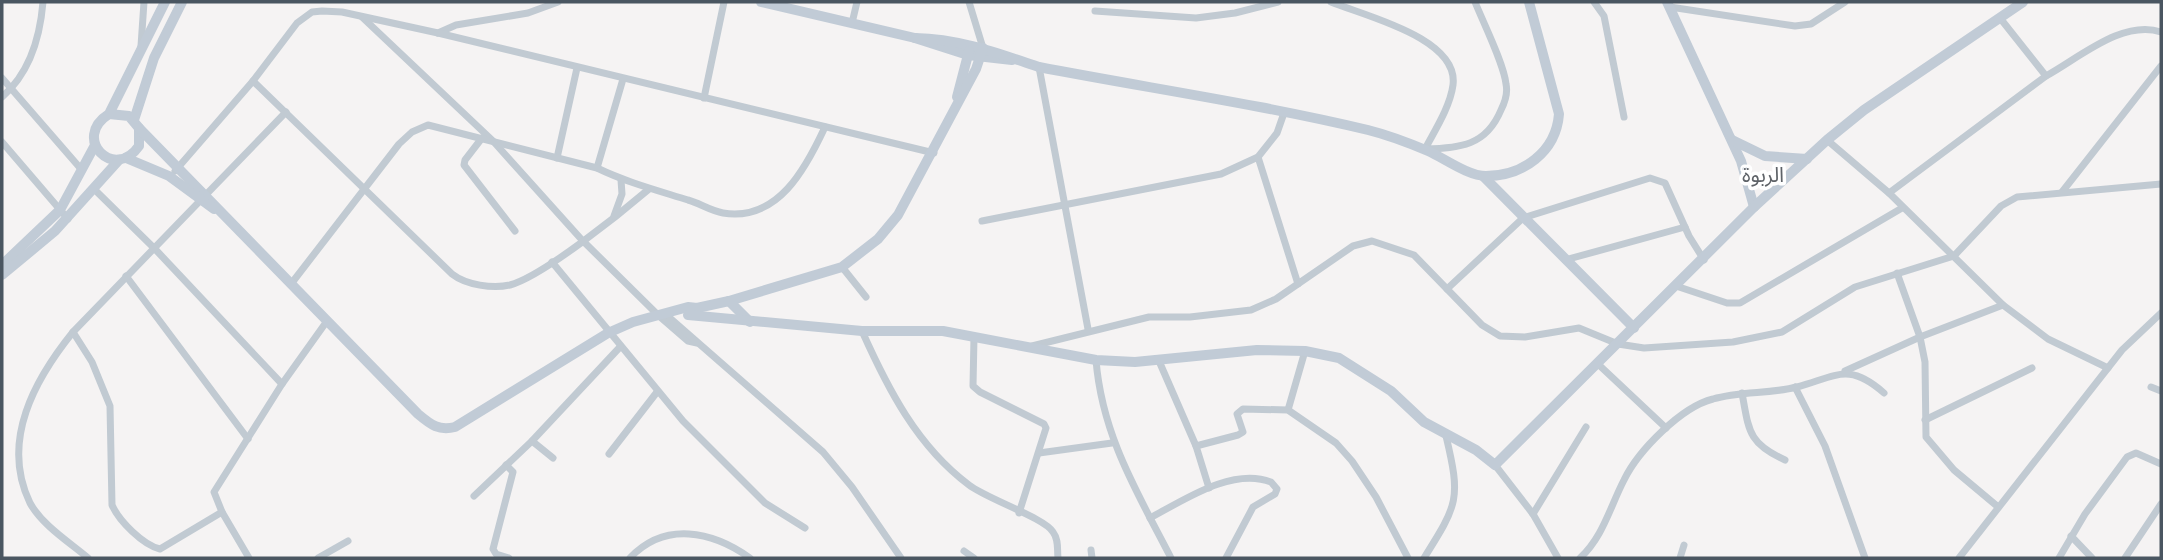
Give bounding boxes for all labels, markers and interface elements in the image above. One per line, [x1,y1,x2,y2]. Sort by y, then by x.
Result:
district label: الربوة [1742,161,1784,187]

